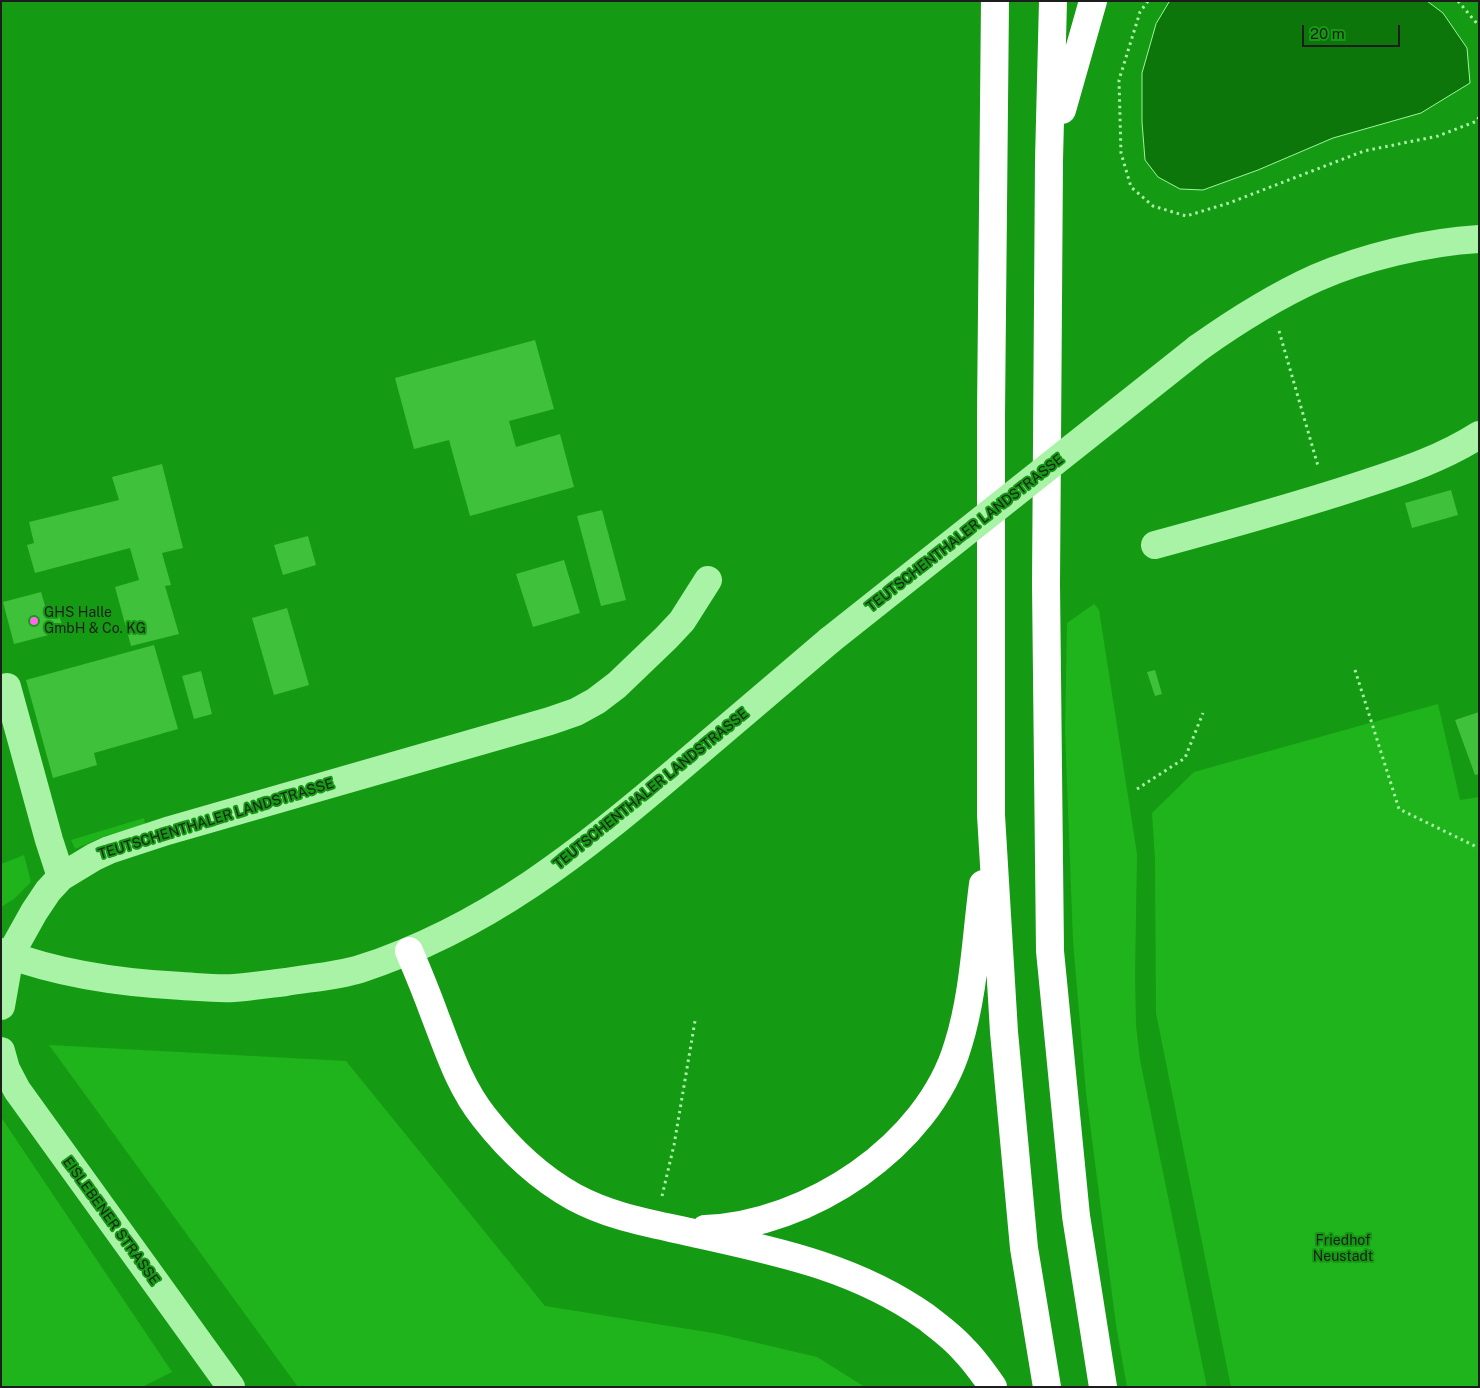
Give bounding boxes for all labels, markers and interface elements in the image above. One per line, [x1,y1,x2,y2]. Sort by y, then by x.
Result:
scale bar [1305,15,1402,47]
text: 20 m [1310,25,1345,42]
street label: TEUTSCHENTHALER LANDSTRASSE [863,451,1067,615]
place label: GHS Halle GmbH & Co. KG [44,605,146,638]
marker: GHS Halle GmbH & Co. KG [28,615,40,627]
street label: TEUTSCHENTHALER LANDSTRASSE [550,705,752,873]
street label: TEUTSCHENTHALER LANDSTRASSE [96,775,336,863]
street label: EISLEBENER STRASSE [59,1154,163,1288]
park label: Friedhof Neustadt [1313,1233,1373,1266]

